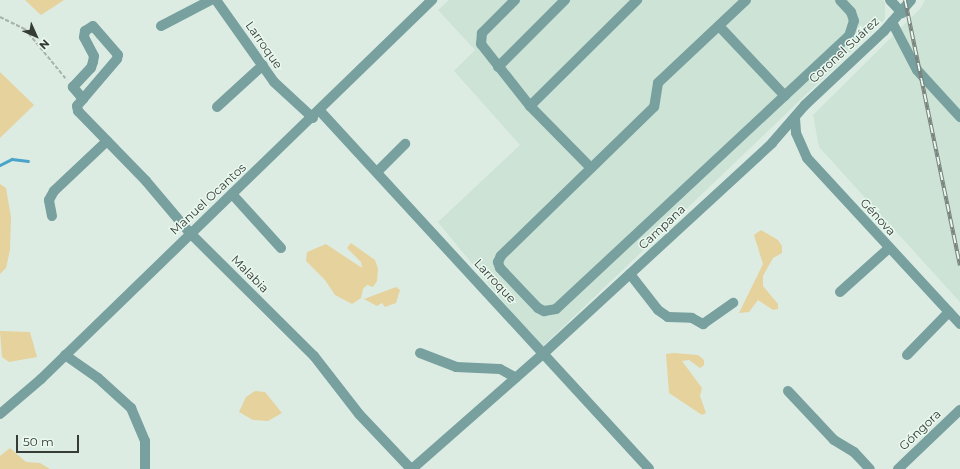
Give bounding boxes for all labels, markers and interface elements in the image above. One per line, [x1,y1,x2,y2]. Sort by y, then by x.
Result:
street label: Coronel Suárez [806,14,882,86]
north arrow [16,16,56,56]
street label: Larroque [242,19,286,71]
text: N [36,36,53,53]
street label: Manuel Ocantos [167,160,249,238]
street label: Génova [857,196,899,238]
street label: Campana [636,202,688,252]
street label: Malabia [228,252,272,296]
street label: Larroque [471,256,519,306]
street label: Góngora [896,407,944,453]
scale bar [18,427,81,453]
text: 50 m [23,434,54,449]

